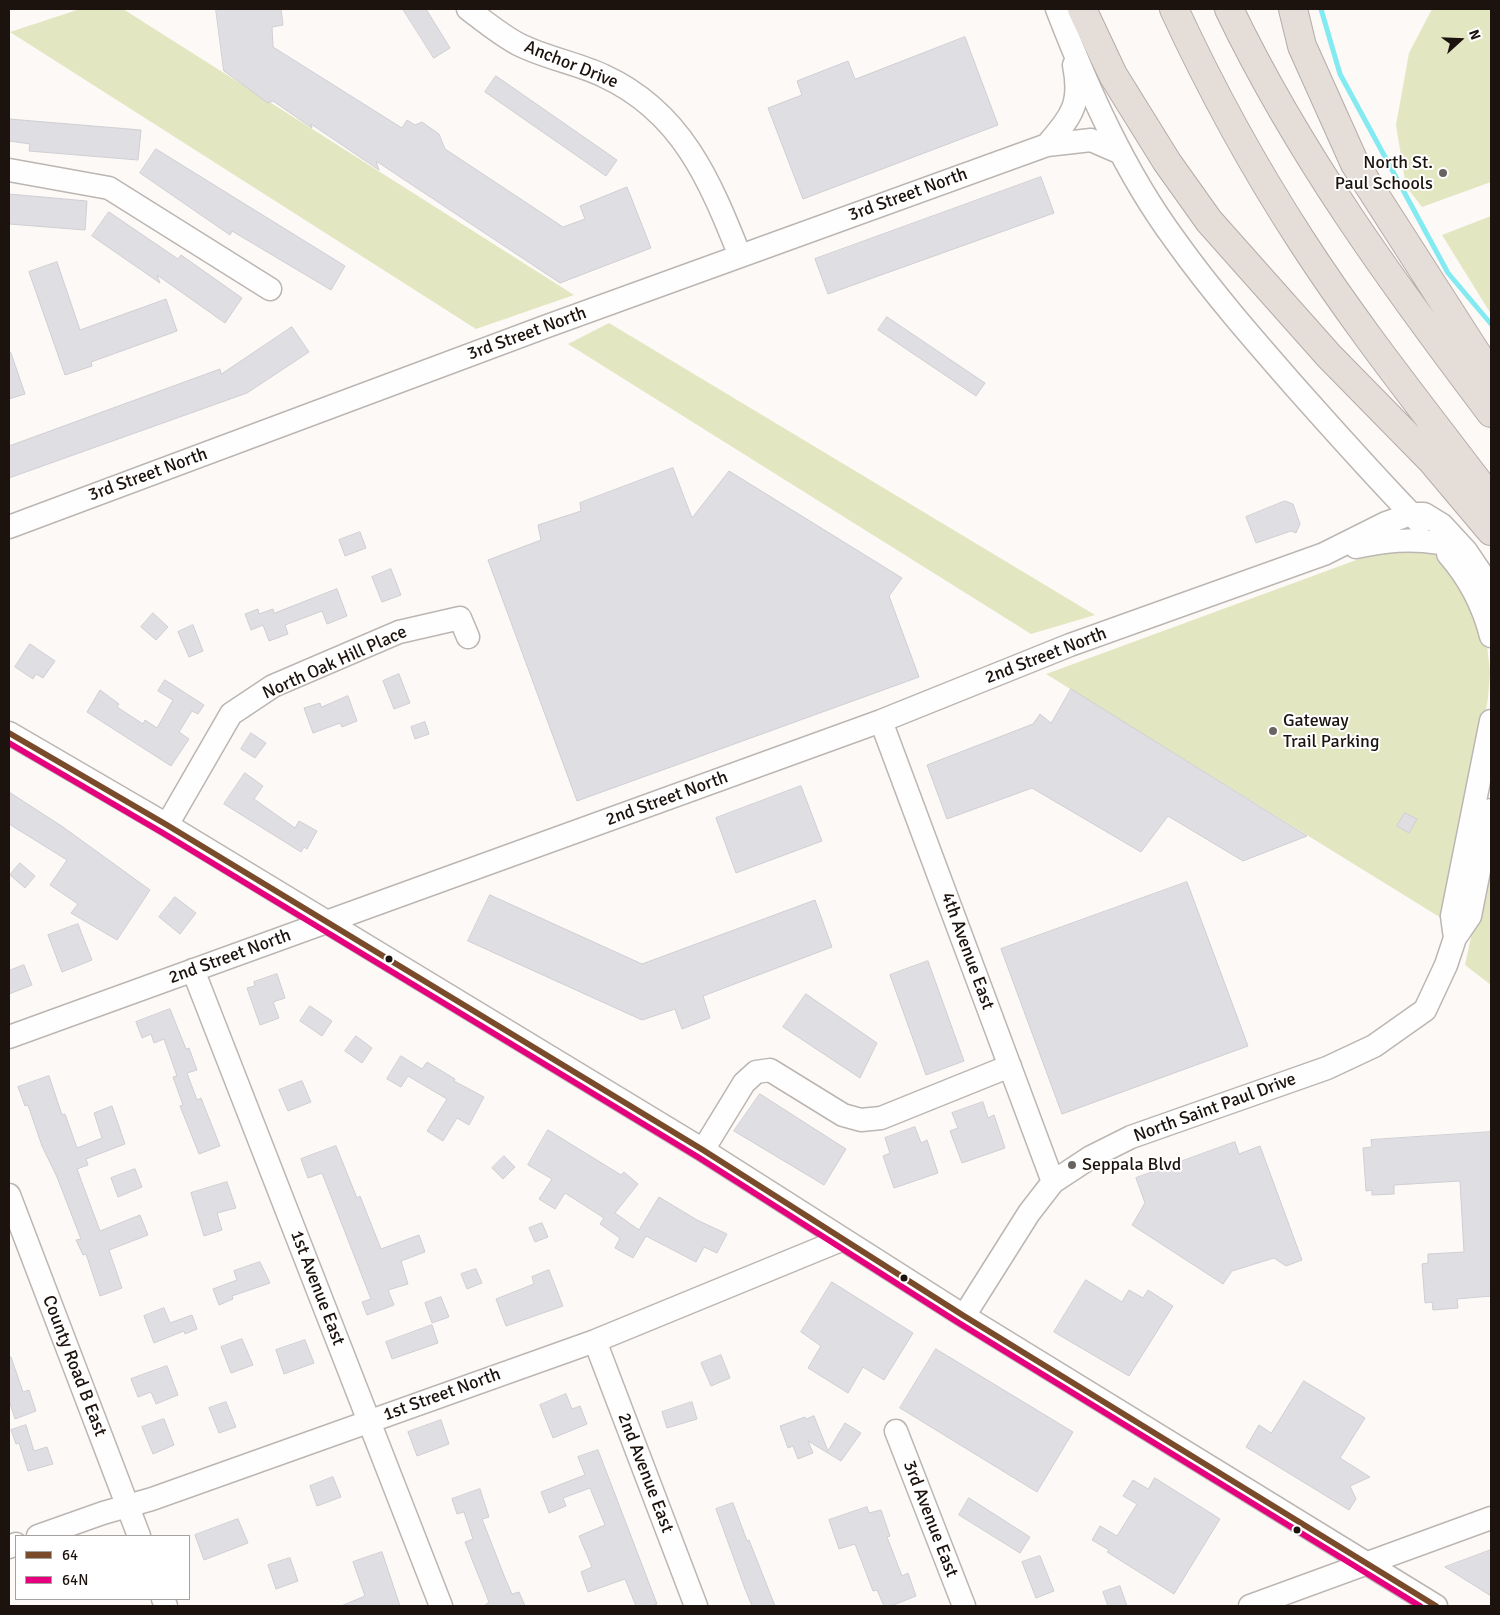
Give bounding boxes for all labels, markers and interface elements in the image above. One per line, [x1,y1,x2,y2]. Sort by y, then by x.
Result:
north arrow [1435,15,1485,65]
text: N [1465,27,1484,42]
street label: Anchor Drive [521,36,621,94]
place label: North St. Paul Schools [1335,152,1433,194]
street label: 3rd Street North [845,163,971,227]
marker: North St. Paul Schools [1437,167,1449,179]
street label: 3rd Street North [464,302,590,366]
street label: 3rd Street North [85,443,211,507]
street label: North Oak Hill Place [259,621,411,705]
street label: 2nd Street North [982,623,1110,689]
place label: Gateway Trail Parking [1283,710,1379,752]
marker: Gateway Trail Parking [1267,725,1279,737]
street label: 2nd Street North [603,767,731,831]
street label: 4th Avenue East [936,889,998,1013]
street label: 2nd Street North [166,925,294,989]
unlabelled marker [384,954,394,964]
street label: North Saint Paul Drive [1131,1069,1299,1147]
place label: Seppala Blvd [1082,1154,1181,1176]
marker: Seppala Blvd [1066,1159,1078,1171]
street label: 1st Avenue East [285,1227,349,1349]
unlabelled marker [899,1273,909,1283]
street label: County Road B East [37,1292,111,1440]
street label: 1st Street North [380,1364,504,1426]
street label: 2nd Avenue East [612,1410,678,1536]
street label: 3rd Avenue East [898,1458,962,1580]
unlabelled marker [1292,1525,1302,1535]
legend [15,1535,190,1600]
text: 64 [62,1546,78,1564]
text: 64N [62,1571,88,1589]

